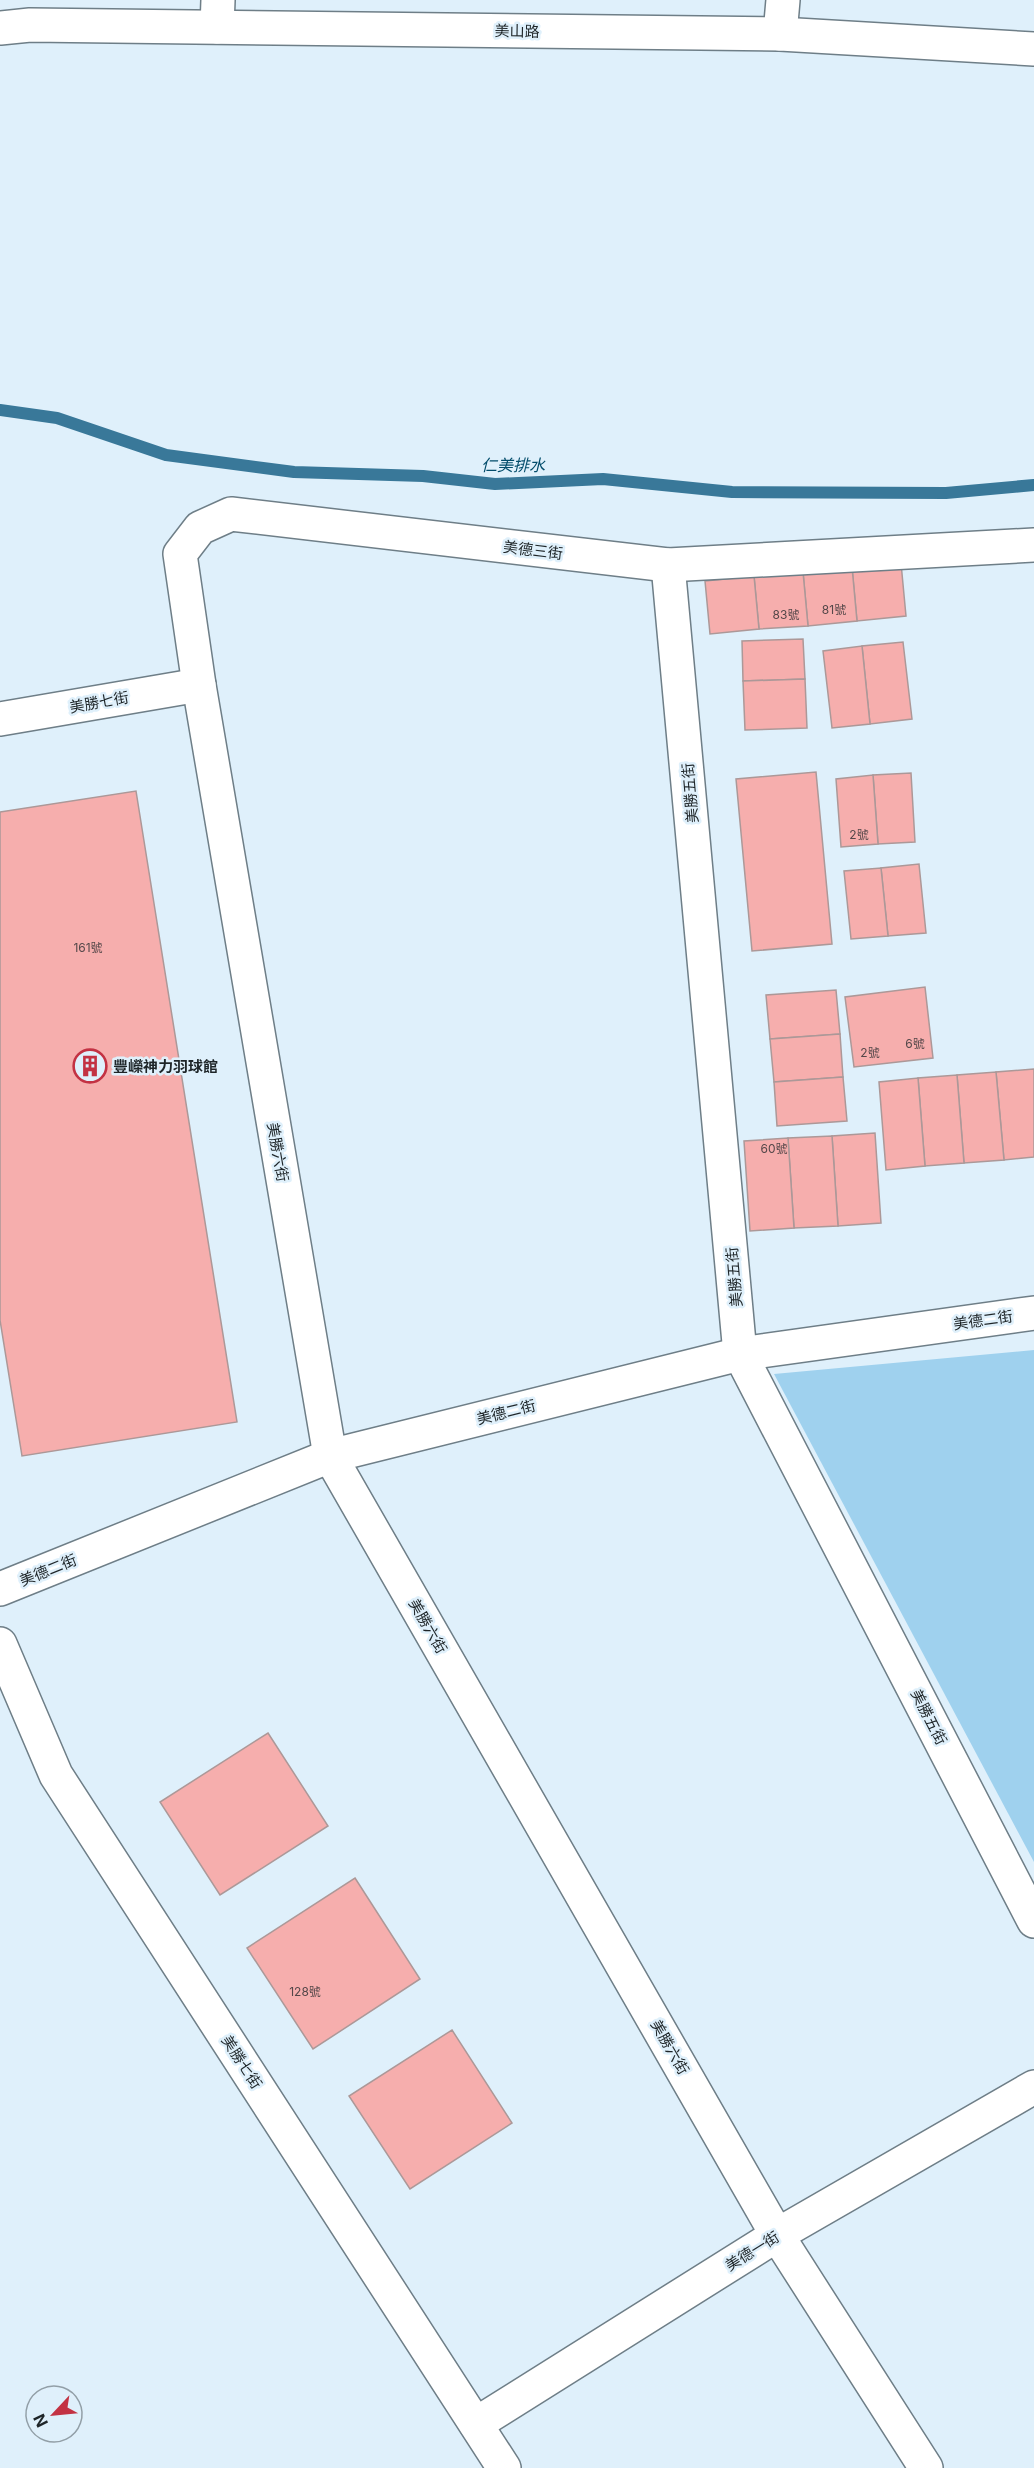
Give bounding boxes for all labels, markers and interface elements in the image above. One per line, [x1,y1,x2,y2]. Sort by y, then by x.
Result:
street label: 美山路 [494,21,540,41]
water label: 仁美排水 [481,455,546,475]
street label: 美德三街 [502,537,564,563]
house number: 81號 [822,602,846,617]
house number: 83號 [773,607,799,622]
street label: 美勝七街 [68,687,130,717]
street label: 美勝五街 [678,762,702,824]
house number: 2號 [849,827,869,842]
house number: 161號 [73,940,103,955]
house number: 6號 [905,1036,925,1051]
house number: 2號 [860,1045,880,1060]
building icon: 豐嶸神力羽球館 [72,1048,108,1084]
place label: 豐嶸神力羽球館 [113,1057,218,1076]
street label: 美勝六街 [263,1121,293,1183]
house number: 60號 [760,1141,788,1156]
street label: 美勝五街 [722,1246,746,1308]
street label: 美德二街 [952,1306,1014,1334]
street label: 美德二街 [475,1396,537,1428]
street label: 美德二街 [17,1550,79,1590]
street label: 美勝六街 [405,1595,451,1657]
street label: 美勝五街 [907,1686,951,1748]
house number: 128號 [289,1984,321,1999]
street label: 美勝六街 [647,2016,693,2078]
street label: 美勝七街 [218,2032,266,2092]
street label: 美德一街 [722,2227,782,2275]
north arrow [24,2384,84,2444]
text: N [29,2411,52,2430]

